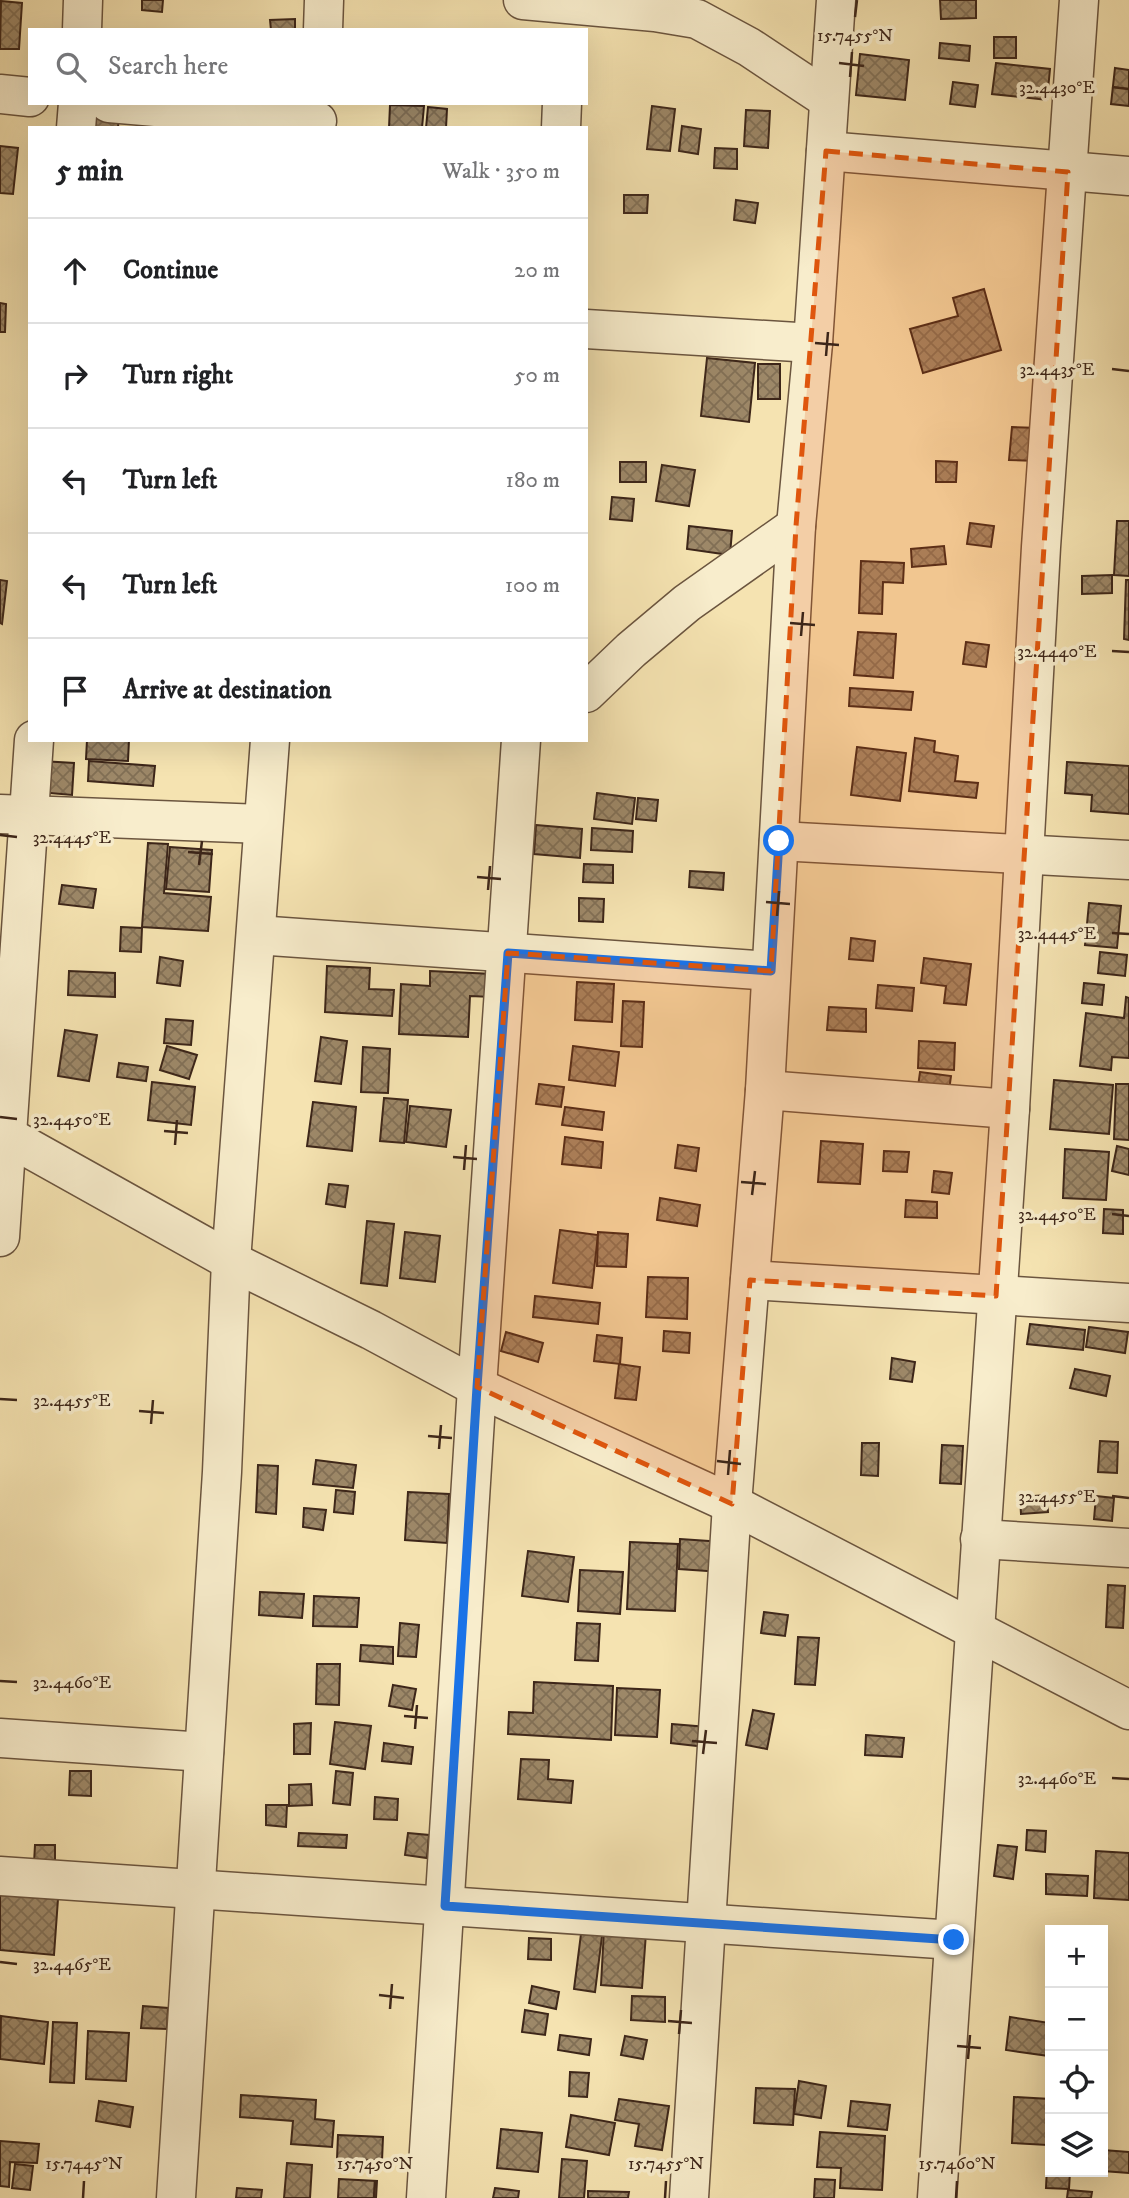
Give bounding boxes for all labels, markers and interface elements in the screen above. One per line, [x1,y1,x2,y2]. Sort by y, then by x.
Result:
text: 15.7455°N [817,25,893,47]
search box [28,28,588,105]
icon: search [52,48,90,86]
text: Search here [108,50,228,83]
text: 32.4430°E [1019,77,1095,99]
text: 5 min [56,153,123,190]
text: Walk · 350 m [442,157,560,186]
icon: ahead [56,252,94,290]
text: Continue [123,254,218,287]
text: 20 m [514,256,560,285]
icon: right [56,357,94,395]
text: Turn right [123,359,233,392]
text: 32.4435°E [1019,359,1095,381]
text: 50 m [514,361,560,390]
icon: left [56,462,94,500]
text: Turn left [123,464,217,497]
text: 180 m [505,466,560,495]
icon: left [56,567,94,605]
text: Turn left [123,569,217,602]
text: 100 m [505,571,560,600]
text: 32.4440°E [1017,641,1097,663]
icon: arrive [56,672,94,710]
text: Arrive at destination [123,674,332,707]
route start [763,825,794,856]
text: 32.4445°E [33,827,112,849]
text: 32.4445°E [1018,923,1097,945]
text: 32.4450°E [33,1109,111,1131]
text: 32.4450°E [1018,1204,1096,1226]
text: 32.4455°E [33,1390,111,1412]
text: 32.4455°E [1018,1486,1096,1508]
text: 32.4460°E [33,1672,112,1694]
text: 32.4460°E [1018,1768,1097,1790]
route end [938,1924,969,1955]
map controls [1045,1925,1108,2177]
button: + [1045,1925,1108,1988]
text: 32.4465°E [33,1954,111,1976]
button: − [1045,1988,1108,2051]
button: locate [1045,2051,1108,2114]
button: layers [1045,2114,1108,2177]
text: 15.7445°N [45,2153,123,2175]
text: 15.7450°N [337,2153,414,2175]
text: 15.7455°N [628,2153,704,2175]
text: 15.7460°N [918,2153,996,2175]

